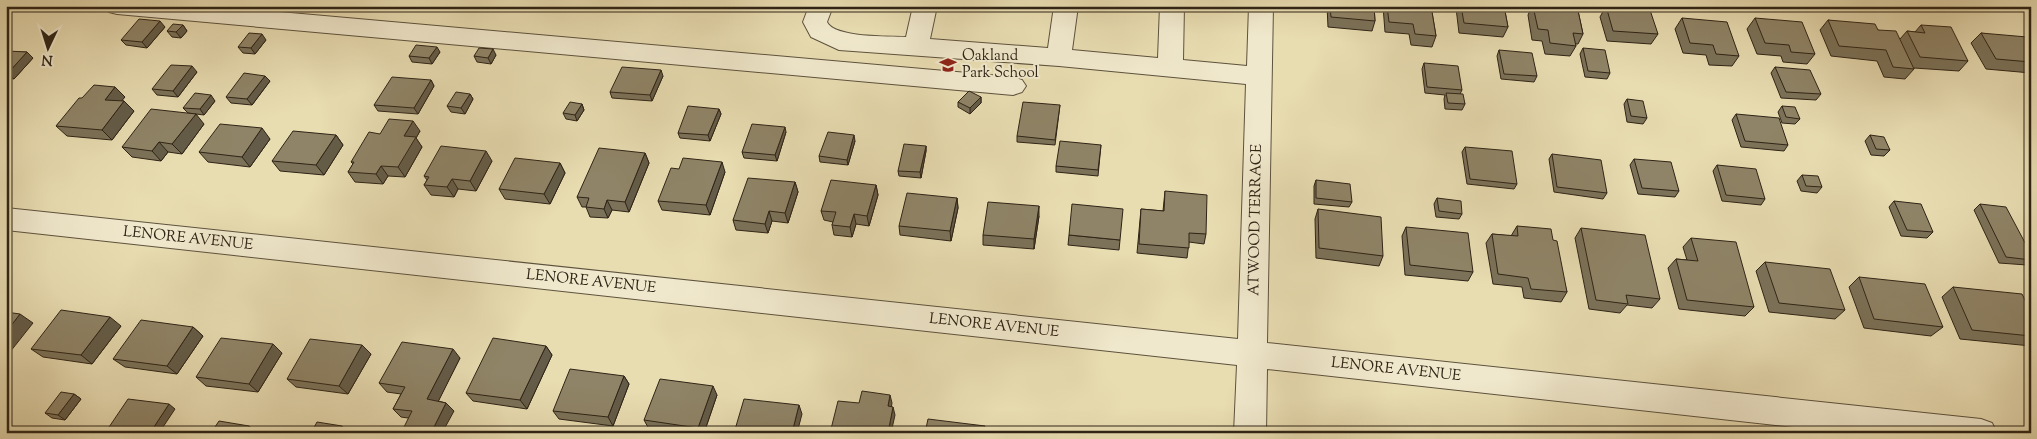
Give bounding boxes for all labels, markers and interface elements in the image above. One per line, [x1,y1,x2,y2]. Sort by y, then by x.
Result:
north arrow [22,22,72,72]
place label: Oakland Park School [962,46,1039,84]
text: N [41,49,54,69]
school or university icon: Oakland Park School [938,55,958,75]
street label: ATWOOD TERRACE [1244,144,1268,296]
street label: LENORE AVENUE [122,222,254,256]
street label: LENORE AVENUE [525,265,657,299]
street label: LENORE AVENUE [928,309,1060,343]
street label: LENORE AVENUE [1330,353,1462,387]

